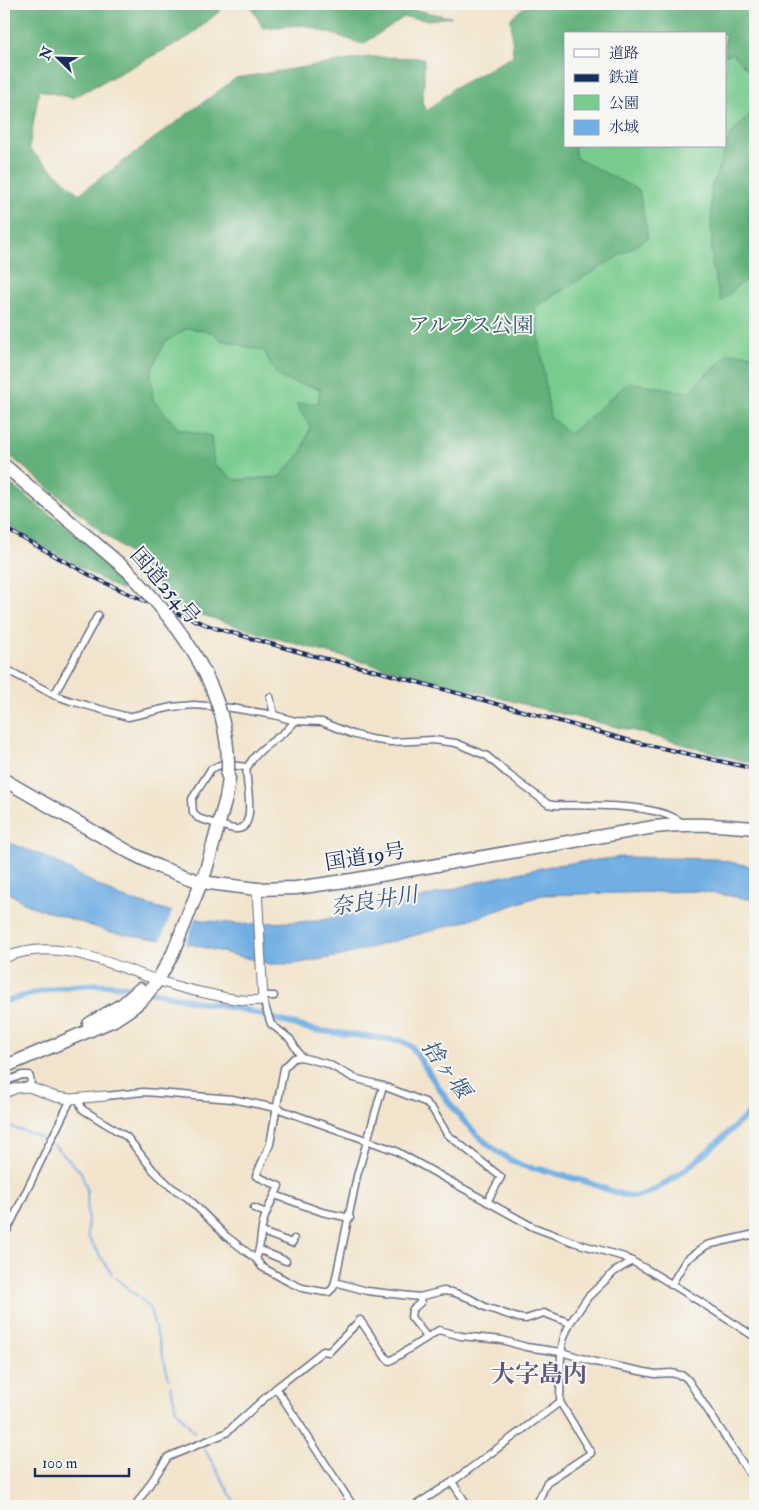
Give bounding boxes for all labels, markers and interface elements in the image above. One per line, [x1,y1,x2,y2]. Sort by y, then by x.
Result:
north arrow [32,32,82,82]
legend [564,32,726,148]
text: N [36,44,57,63]
text: 道路 [609,44,639,63]
text: 鉄道 [609,68,639,87]
text: 公園 [609,94,639,113]
text: 水域 [609,118,639,137]
park label: アルプス公園 [409,312,533,339]
street label: 国道254号 [124,542,206,630]
street label: 国道19号 [323,837,407,877]
water label: 奈良井川 [328,880,422,922]
water label: 捨ヶ堰 [415,1034,479,1107]
district label: 大字島内 [491,1359,587,1390]
scale bar [35,1445,129,1477]
text: 100 m [42,1454,78,1473]

